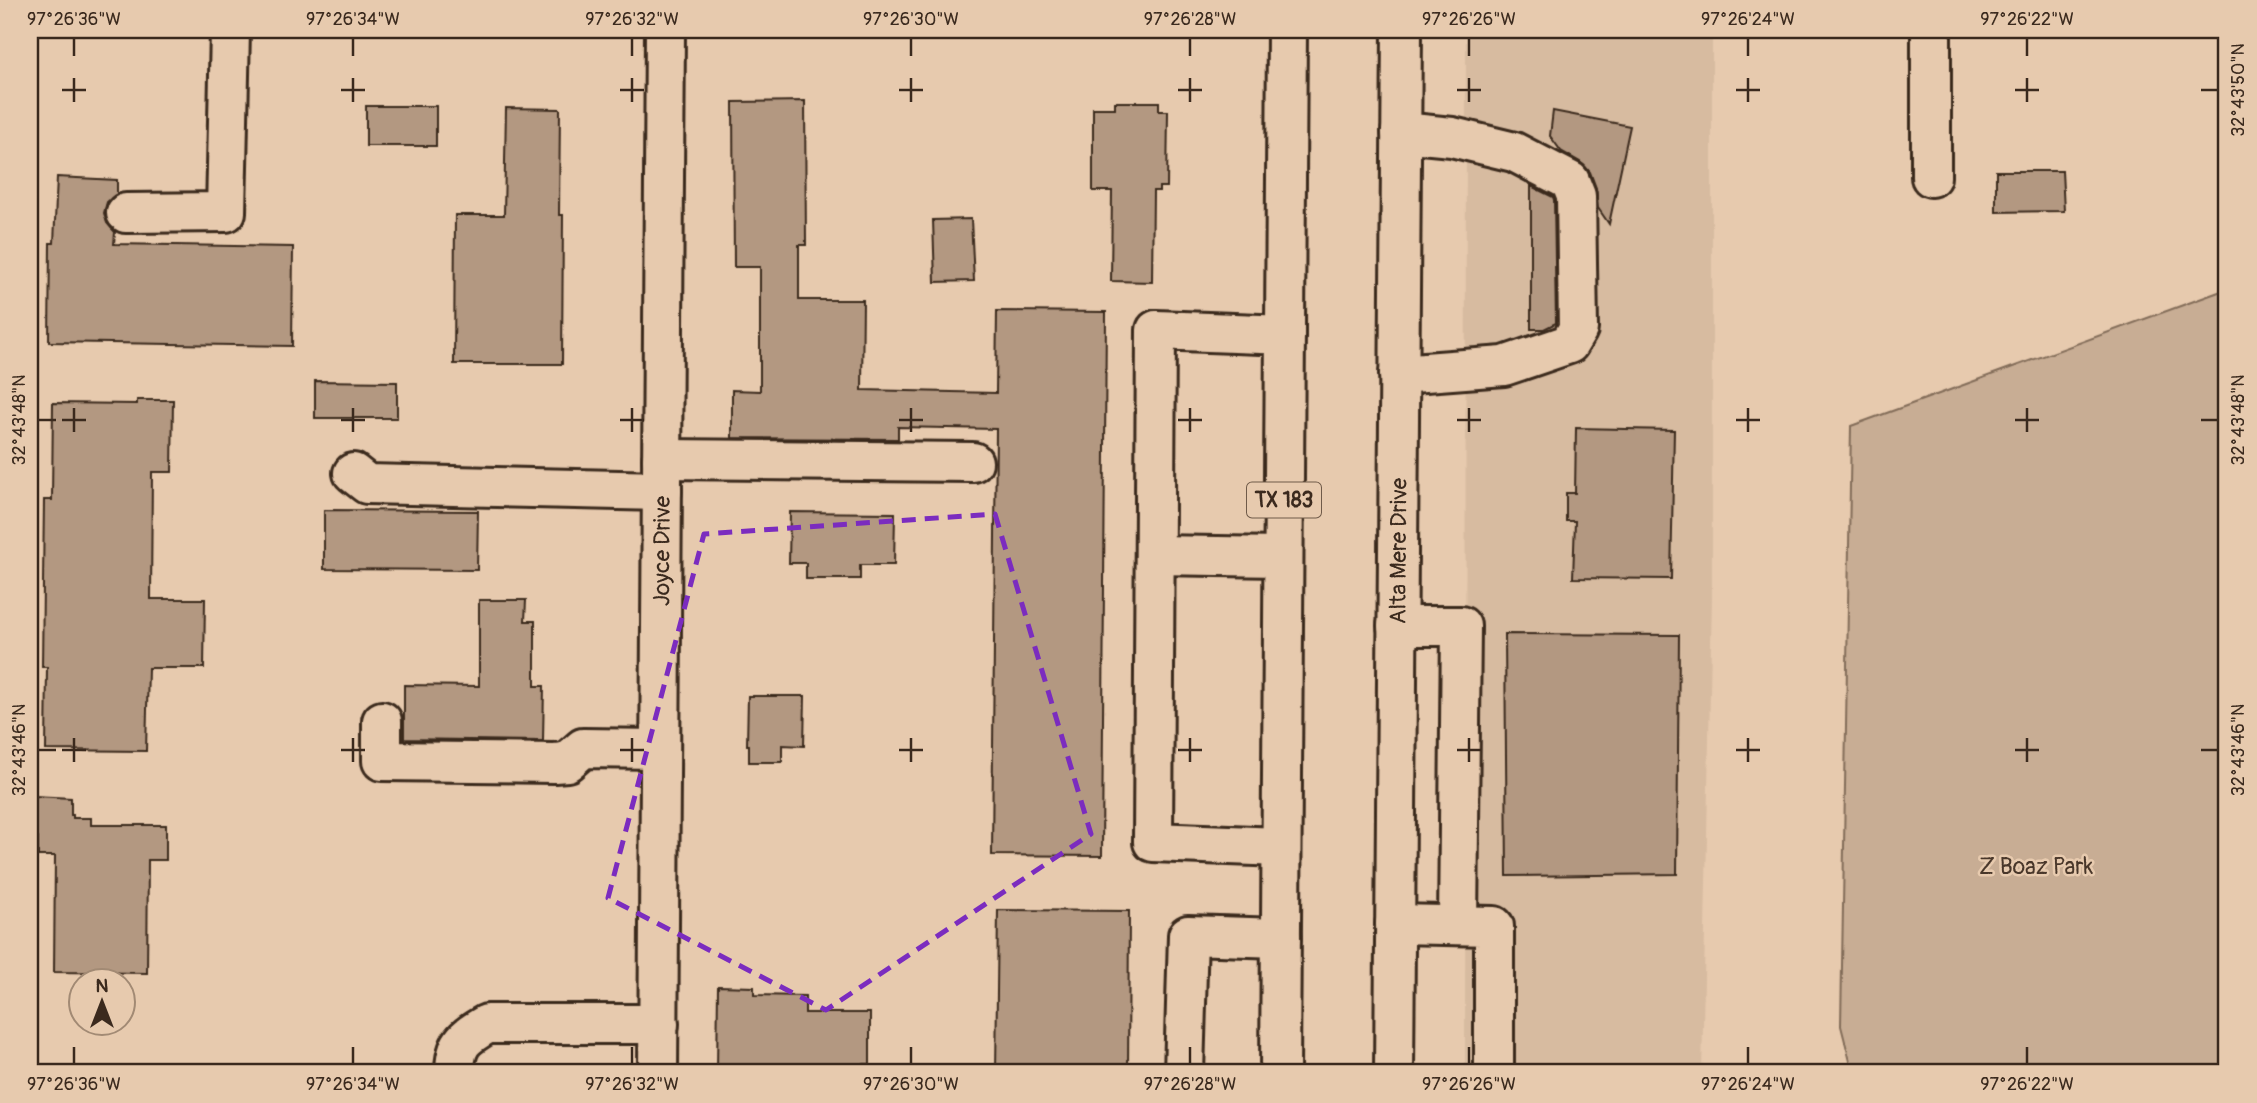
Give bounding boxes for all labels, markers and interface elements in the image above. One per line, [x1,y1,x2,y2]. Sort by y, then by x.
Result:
text: 97°26'36"W [27,8,121,31]
text: 97°26'34"W [306,8,400,31]
text: 97°26'32"W [585,8,679,31]
text: 97°26'30"W [863,8,959,31]
text: 97°26'28"W [1144,8,1236,31]
text: 97°26'26"W [1422,8,1516,31]
text: 97°26'24"W [1701,8,1795,31]
text: 97°26'22"W [1980,8,2074,31]
text: 32°43'50"N [2227,43,2250,137]
text: 32°43'48"N [8,374,31,466]
text: 32°43'48"N [2227,374,2250,466]
street label: Alta Mere Drive [1383,477,1413,624]
road number: TX 183 [1247,482,1321,518]
street label: Joyce Drive [647,495,676,606]
text: 32°43'46"N [8,704,31,796]
text: 32°43'46"N [2227,704,2250,796]
park label: Z Boaz Park [1979,852,2093,881]
north arrow [66,967,136,1036]
text: N [96,974,109,998]
text: 97°26'36"W [27,1073,121,1096]
text: 97°26'34"W [306,1073,400,1096]
text: 97°26'32"W [585,1073,679,1096]
text: 97°26'30"W [863,1073,959,1096]
text: 97°26'28"W [1144,1073,1236,1096]
text: 97°26'26"W [1422,1073,1516,1096]
text: 97°26'24"W [1701,1073,1795,1096]
text: 97°26'22"W [1980,1073,2074,1096]

